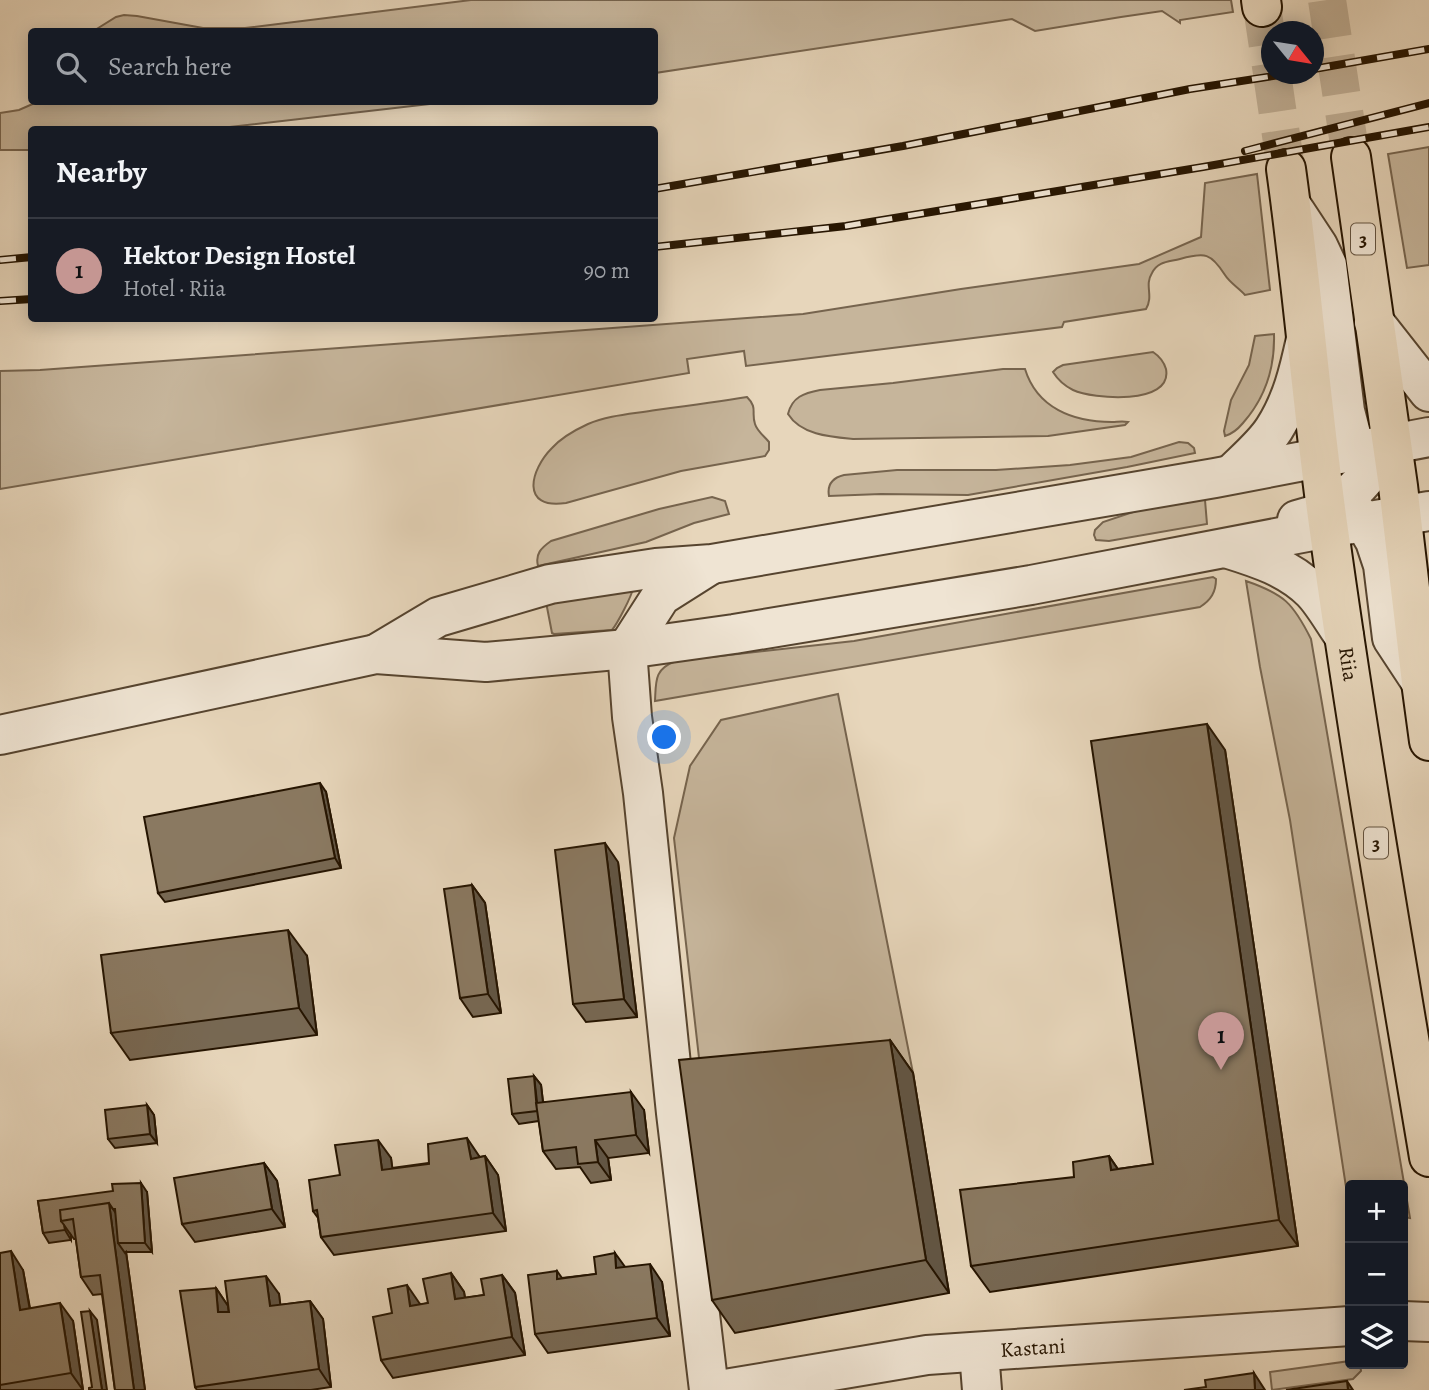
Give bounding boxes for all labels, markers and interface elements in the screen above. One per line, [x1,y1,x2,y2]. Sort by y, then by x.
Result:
north arrow [1261,21,1324,84]
search box [28,28,658,105]
icon: search [52,48,90,86]
text: Search here [108,49,232,84]
text: Nearby [56,152,147,192]
road number: 3 [1351,224,1375,255]
text: Hektor Design Hostel [123,238,355,273]
text: 1 [75,255,83,286]
text: 90 m [584,255,630,286]
text: Hotel · Riia [123,273,226,304]
street label: Riia [1332,645,1365,683]
your location [647,720,681,754]
road number: 3 [1364,828,1388,858]
pin: 1 [1198,1012,1244,1070]
map controls [1345,1180,1408,1369]
button: + [1345,1180,1408,1243]
button: − [1345,1243,1408,1306]
button: layers [1345,1306,1408,1369]
street label: Kastani [999,1332,1066,1364]

